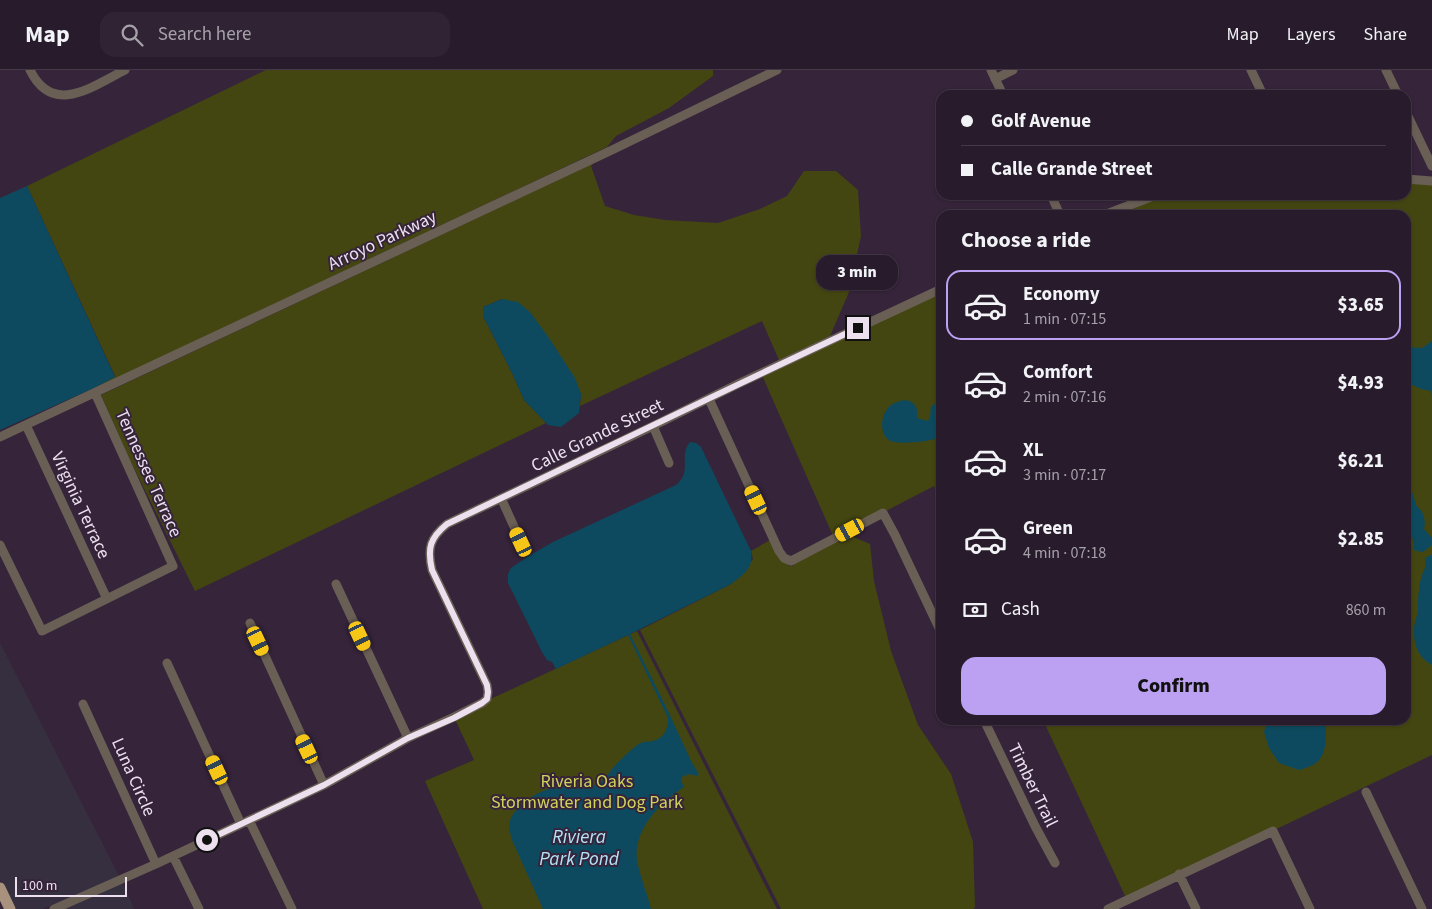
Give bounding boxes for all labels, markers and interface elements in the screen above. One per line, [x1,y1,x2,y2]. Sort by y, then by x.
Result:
search box [100,12,450,57]
text: Map [25,17,70,52]
icon: search [118,21,146,49]
text: Search here [158,21,251,48]
text: Map [1227,22,1259,47]
text: Layers [1287,22,1336,47]
text: Share [1364,22,1407,47]
text: Golf Avenue [991,108,1091,135]
text: Calle Grande Street [991,156,1153,183]
street label: Arroyo Parkway [324,204,441,277]
text: Choose a ride [961,224,1091,256]
callout: 3 min [817,256,899,290]
text: 3 min [837,261,877,283]
text: Economy [1023,281,1100,308]
icon: car [963,283,1008,328]
text: $3.65 [1338,292,1384,319]
text: 1 min · 07:15 [1023,308,1106,330]
route end [847,317,869,339]
text: Comfort [1023,359,1093,386]
icon: car [963,361,1008,406]
text: $4.93 [1338,370,1384,397]
text: 2 min · 07:16 [1023,386,1106,408]
street label: Calle Grande Street [527,393,668,478]
street label: Tennessee Terrace [109,405,188,541]
text: XL [1023,437,1044,464]
icon: car [963,439,1008,484]
street label: Virginia Terrace [45,448,116,563]
text: $6.21 [1338,448,1384,475]
text: 3 min · 07:17 [1023,464,1106,486]
car [742,483,769,517]
text: Green [1023,515,1073,542]
car [833,516,866,544]
icon: car [963,517,1008,562]
car [507,525,534,559]
text: $2.85 [1338,526,1384,553]
text: 4 min · 07:18 [1023,542,1106,564]
icon: cash [961,596,989,624]
text: Cash [1001,596,1040,623]
text: 860 m [1346,599,1386,621]
car [346,619,373,653]
car [244,624,271,658]
button: Confirm [961,657,1386,715]
car [293,732,320,766]
street label: Luna Circle [105,734,162,820]
street label: Timber Trail [1001,739,1064,831]
car [203,753,230,787]
park label: Riveria Oaks Stormwater and Dog Park [491,769,683,815]
water label: Riviera Park Pond [539,824,620,873]
route start [196,829,218,851]
scale bar [15,874,128,897]
text: 100 m [22,876,57,896]

